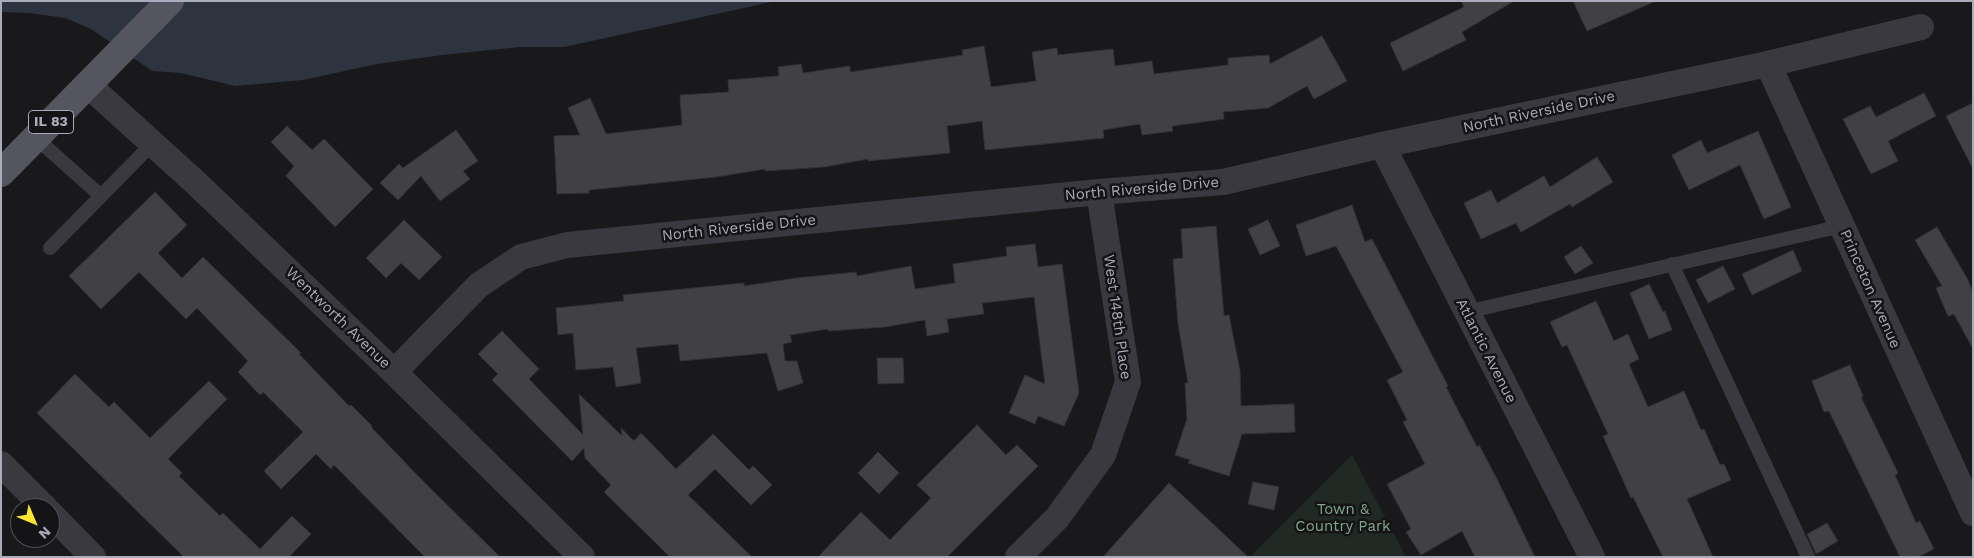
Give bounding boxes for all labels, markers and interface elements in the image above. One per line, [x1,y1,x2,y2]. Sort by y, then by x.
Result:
street label: North Riverside Drive [1461,87,1617,137]
road number: IL 83 [28,110,74,134]
street label: North Riverside Drive [1064,173,1220,205]
street label: North Riverside Drive [661,211,817,245]
street label: Princeton Avenue [1836,227,1904,351]
street label: West 148th Place [1099,253,1135,381]
street label: Wentworth Avenue [282,263,394,373]
street label: Atlantic Avenue [1452,296,1520,406]
north arrow [10,498,60,548]
park label: Town & Country Park [1295,501,1391,536]
text: N [36,524,54,542]

